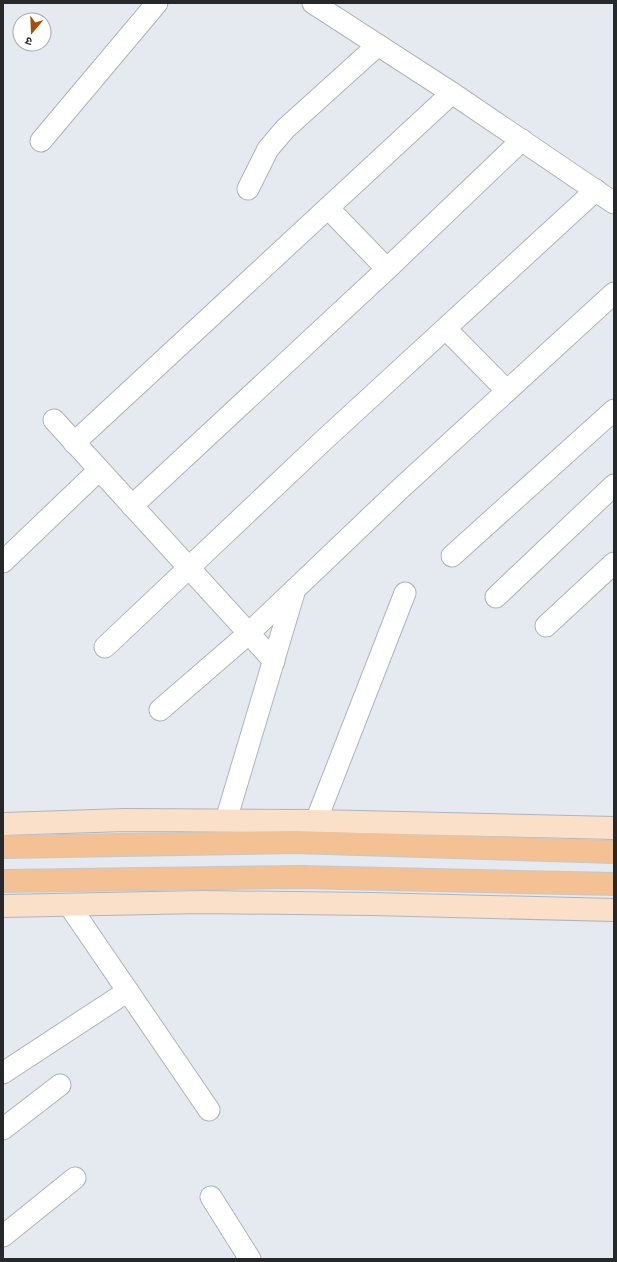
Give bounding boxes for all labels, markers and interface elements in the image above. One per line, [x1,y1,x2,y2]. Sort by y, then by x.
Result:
north arrow [12,12,52,52]
text: उ [23,34,34,49]

